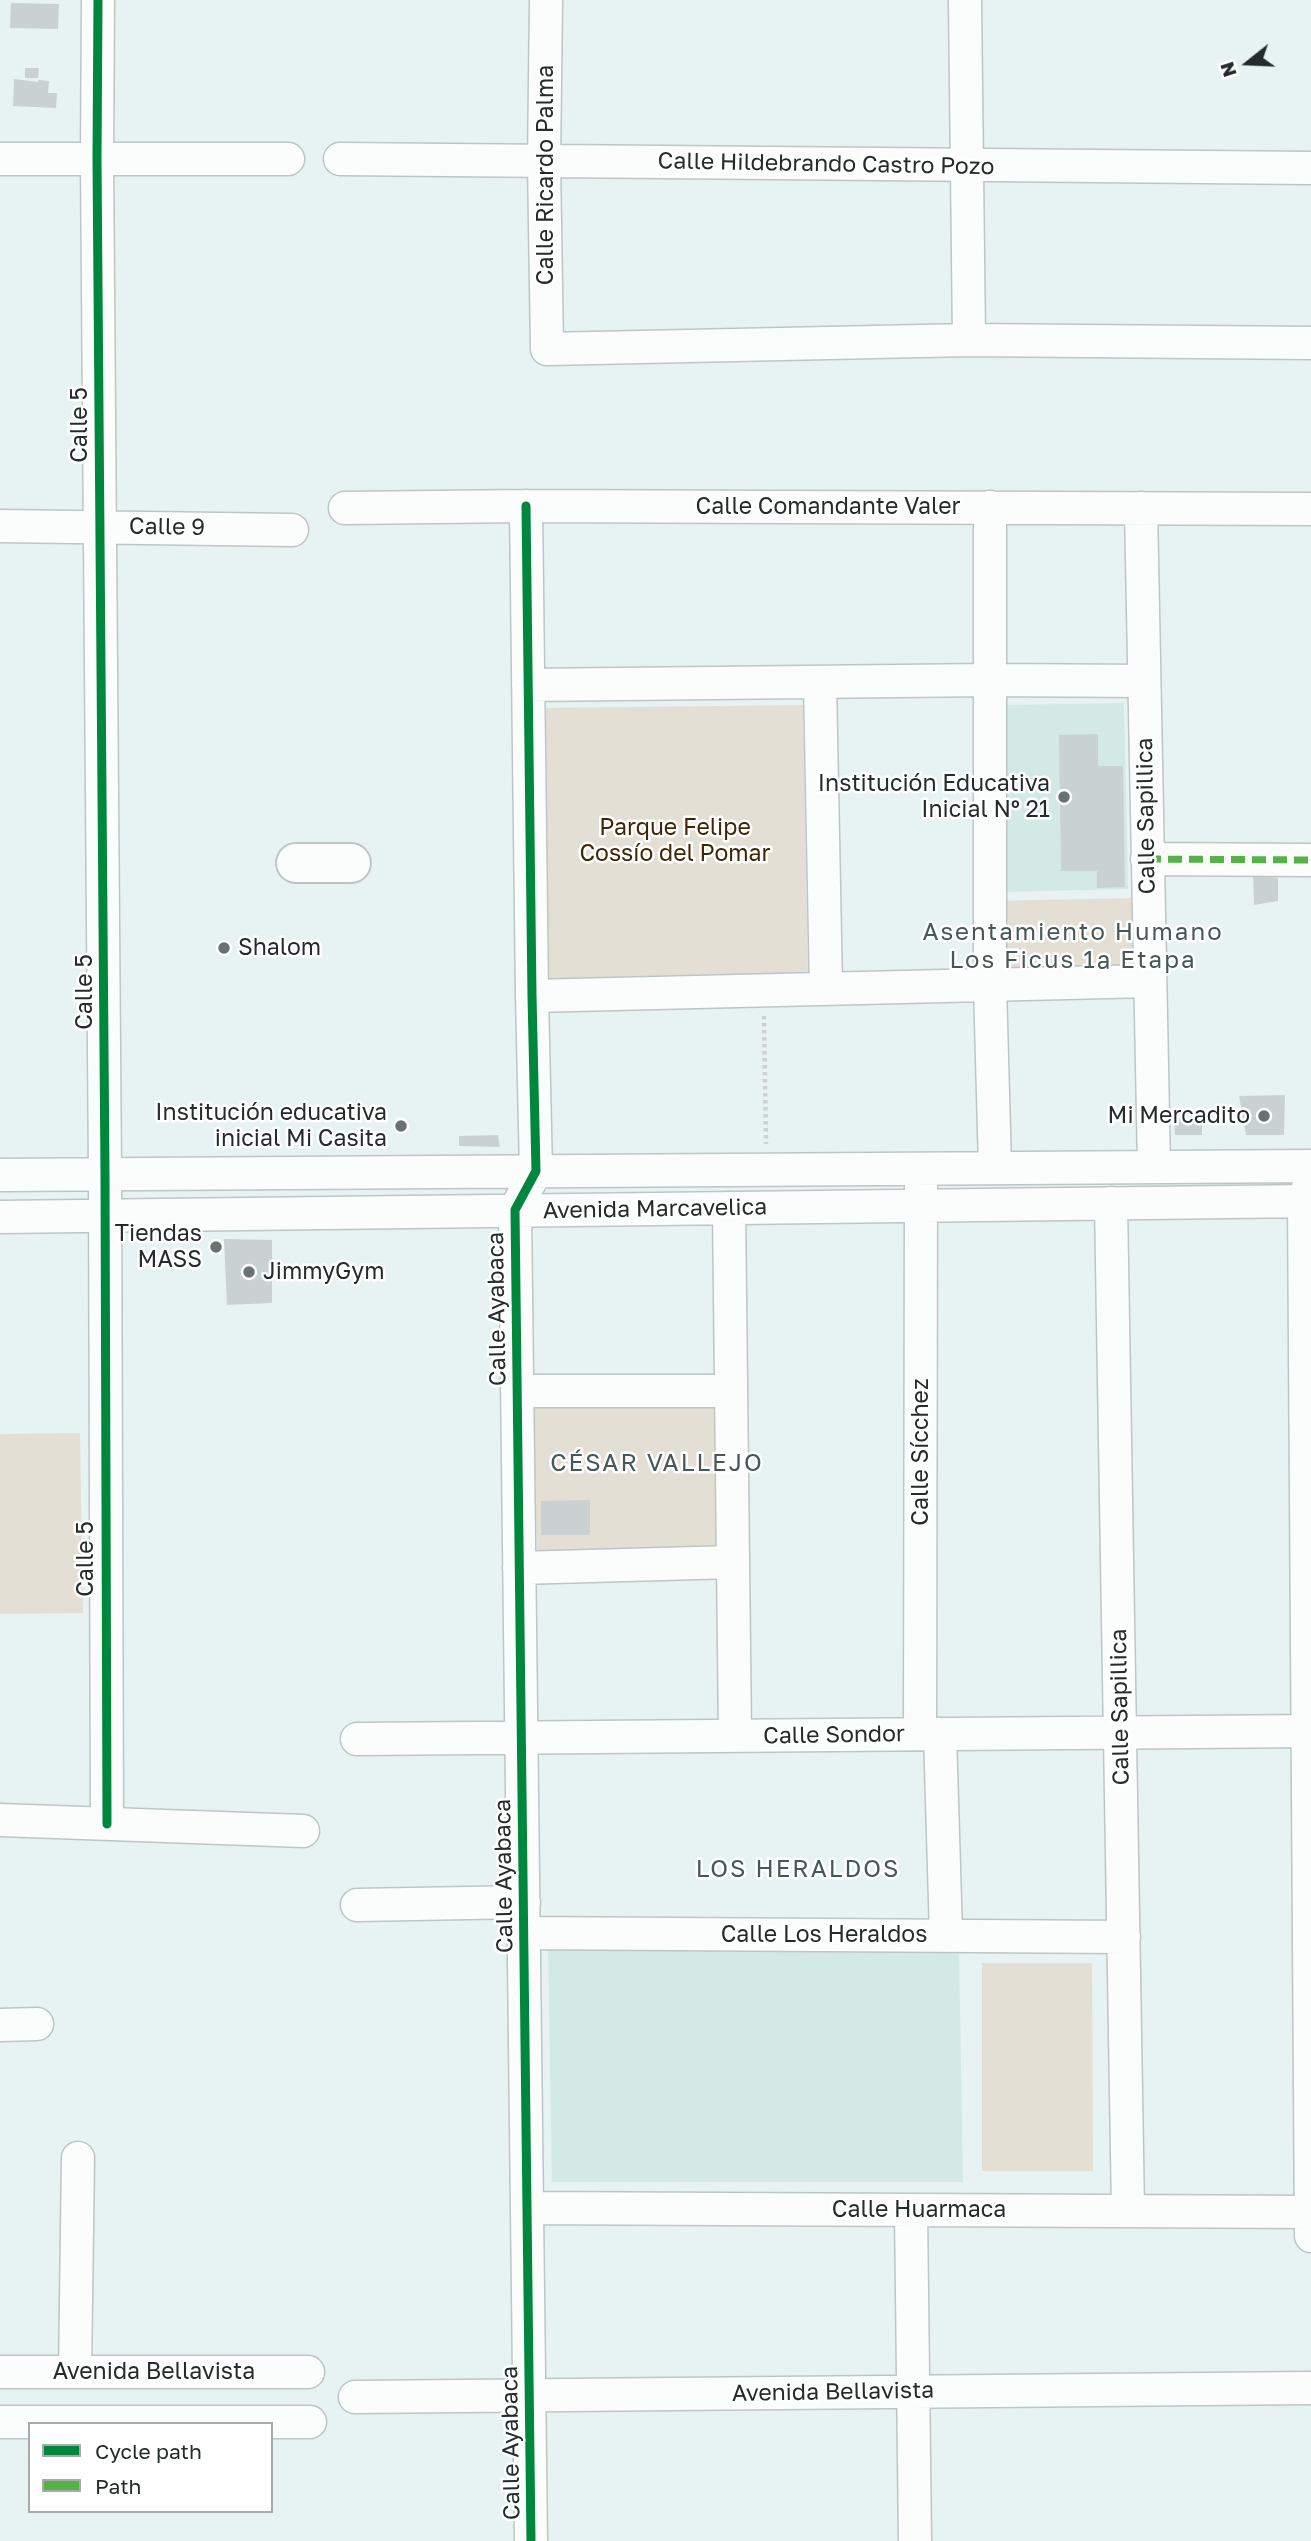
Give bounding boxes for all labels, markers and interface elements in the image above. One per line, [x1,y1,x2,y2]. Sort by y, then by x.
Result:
north arrow [1213,28,1283,98]
text: N [1214,59,1241,80]
street label: Calle Ricardo Palma [532,65,560,285]
street label: Calle Hildebrando Castro Pozo [657,147,995,181]
street label: Calle 5 [66,387,94,463]
street label: Calle Comandante Valer [696,493,960,521]
street label: Calle 9 [129,513,205,541]
street label: Calle Sapillica [1131,737,1161,895]
place label: Institución Educativa Inicial Nº 21 [818,770,1050,824]
marker: Institución Educativa Inicial Nº 21 [1056,789,1072,805]
park label: Parque Felipe Cossío del Pomar [579,814,771,868]
district label: Asentamiento Humano Los Ficus 1ª Etapa [925,918,1221,974]
place label: Shalom [238,934,321,962]
marker: Shalom [216,940,232,956]
street label: Calle 5 [71,954,99,1030]
place label: Institución educativa inicial Mi Casita [155,1099,387,1153]
place label: Mi Mercadito [1108,1102,1250,1130]
marker: Mi Mercadito [1256,1108,1272,1124]
marker: Institución educativa inicial Mi Casita [393,1118,409,1134]
street label: Avenida Marcavelica [543,1193,767,1225]
place label: Tiendas MASS [115,1220,202,1274]
street label: Calle Ayabaca [482,1232,512,1386]
marker: Tiendas MASS [208,1239,224,1255]
place label: JimmyGym [263,1258,385,1286]
marker: JimmyGym [241,1264,257,1280]
street label: Calle Sícchez [907,1378,935,1526]
district label: CÉSAR VALLEJO [552,1449,762,1477]
street label: Calle 5 [72,1521,100,1597]
street label: Calle Sapillica [1105,1628,1135,1786]
street label: Calle Sondor [763,1720,905,1750]
street label: Calle Ayabaca [489,1799,519,1953]
district label: LOS HERALDOS [697,1855,899,1883]
street label: Calle Los Heraldos [721,1921,927,1949]
street label: Calle Huarmaca [832,2196,1006,2224]
street label: Avenida Bellavista [53,2358,255,2386]
street label: Calle Ayabaca [496,2366,526,2520]
street label: Avenida Bellavista [732,2376,934,2408]
legend [28,2422,273,2513]
text: Cycle path [95,2438,202,2464]
text: Path [95,2473,142,2499]

